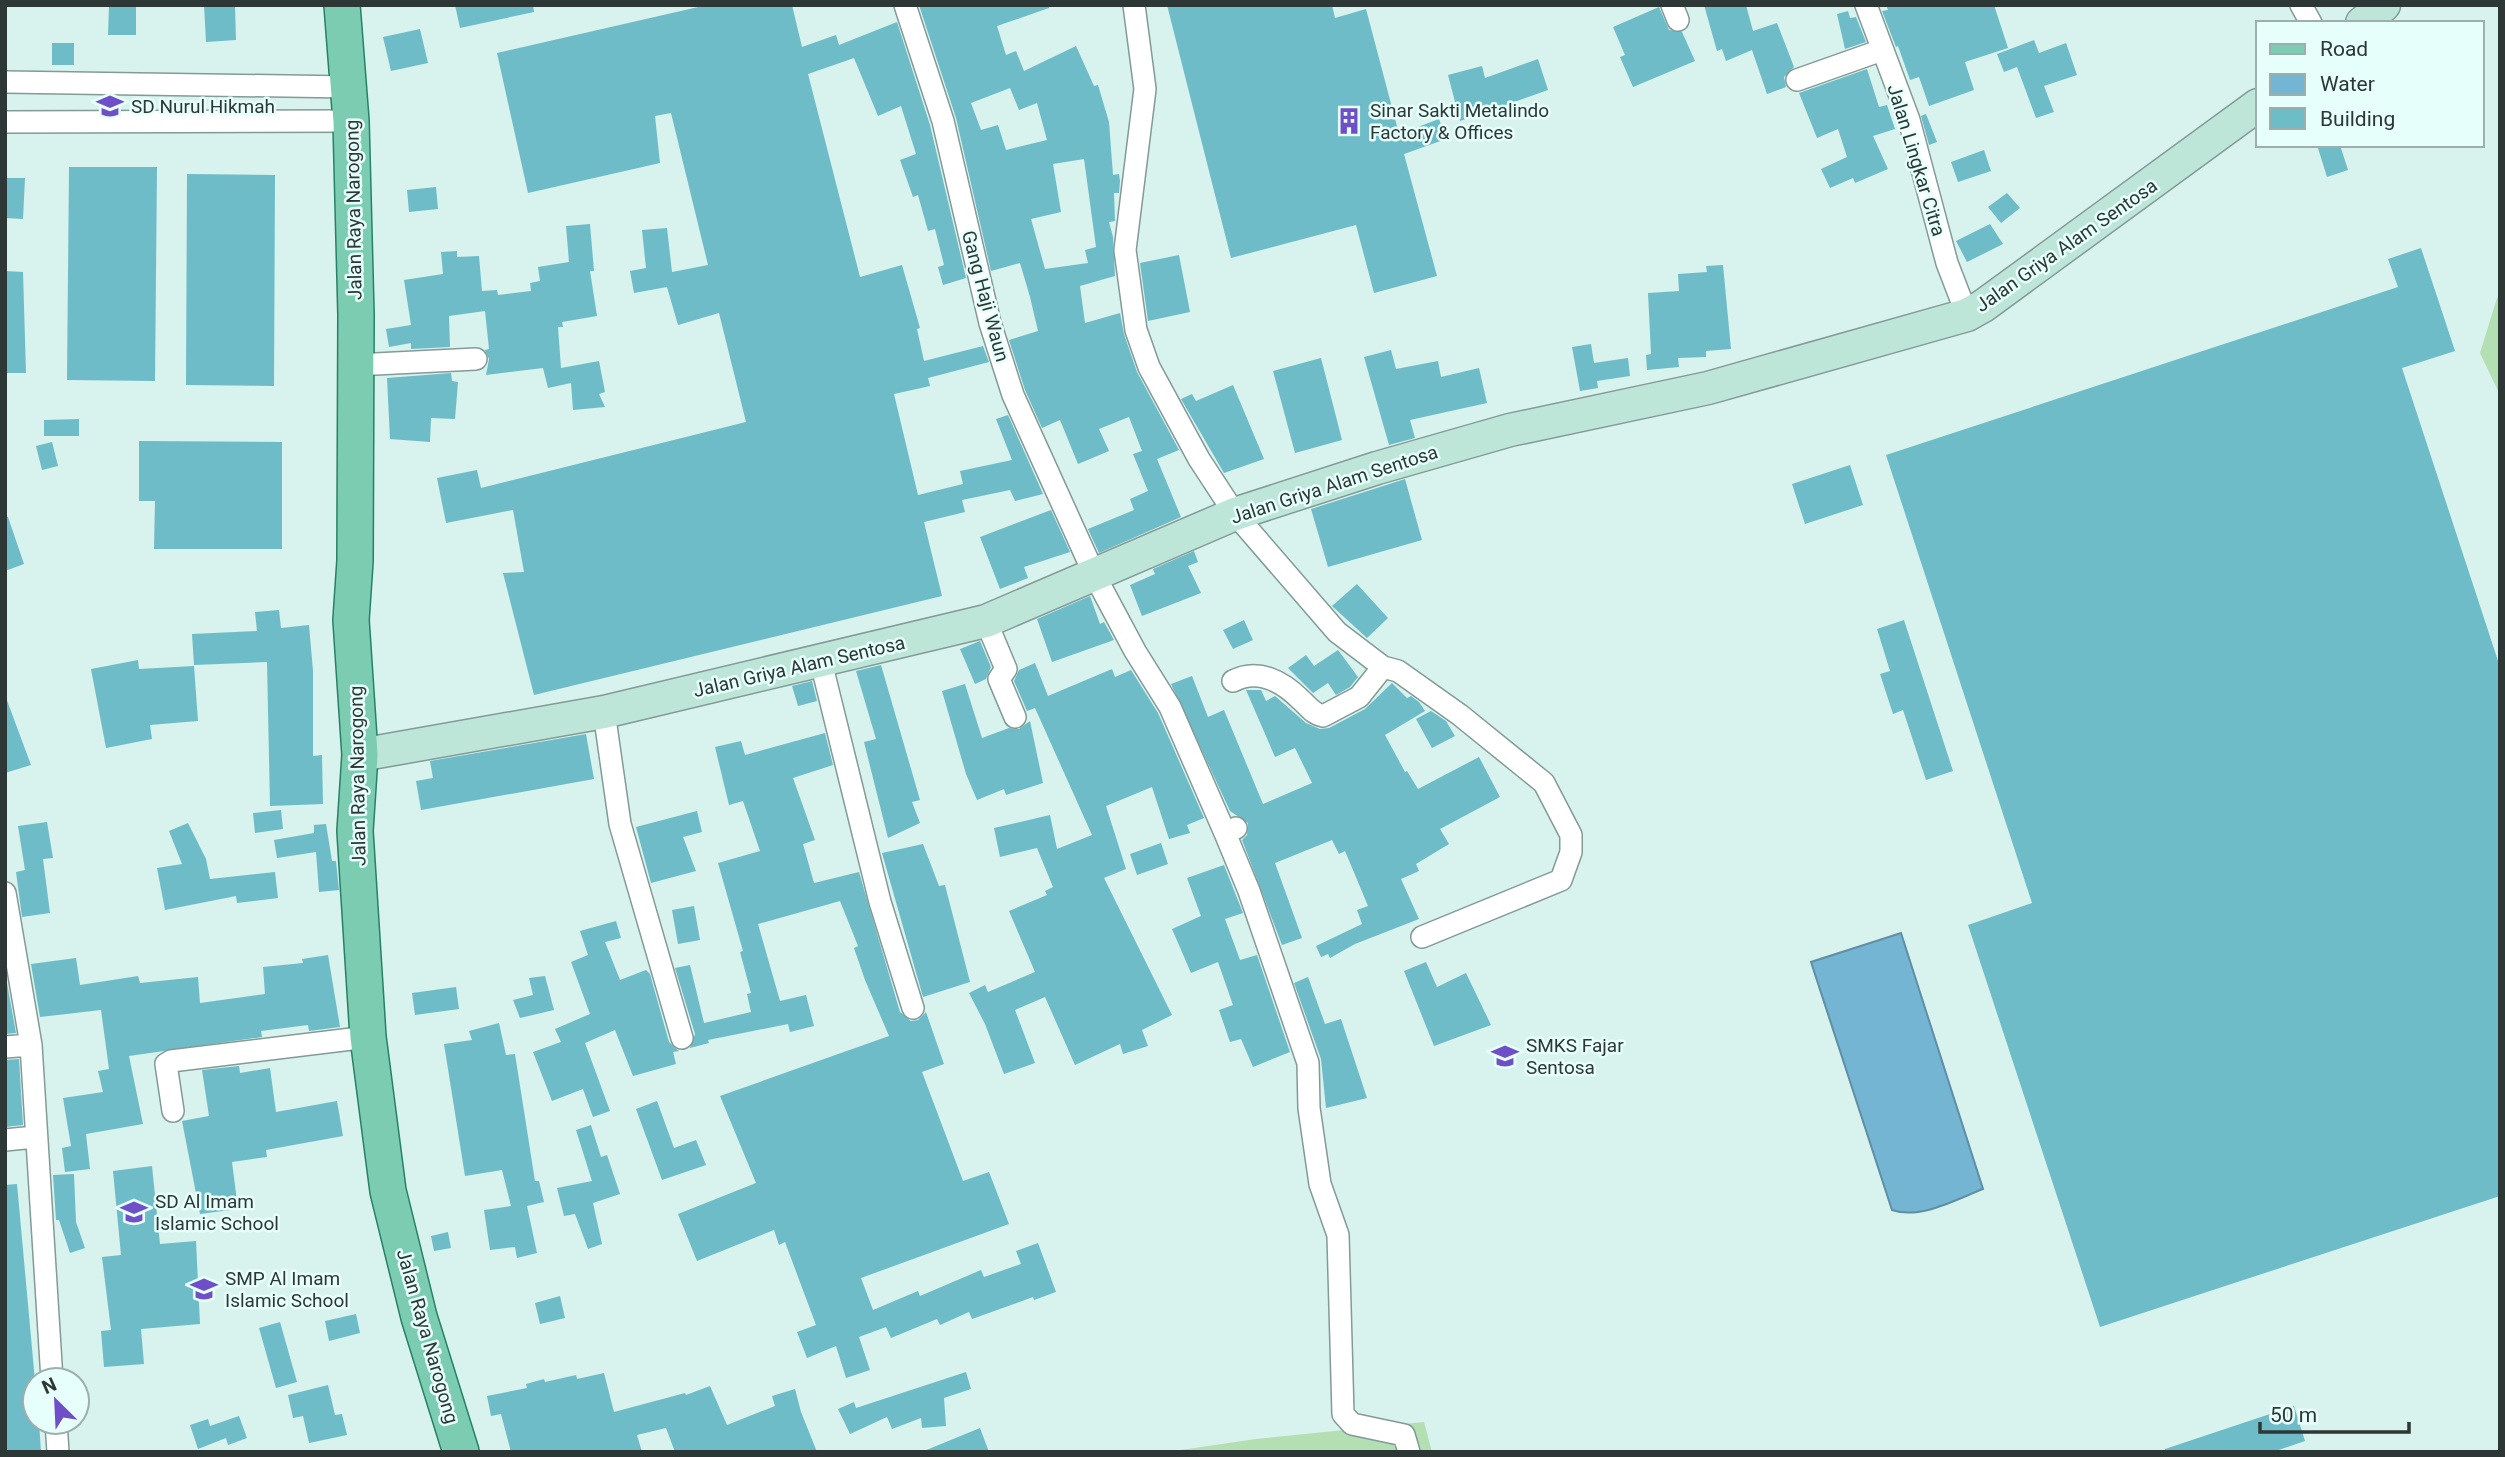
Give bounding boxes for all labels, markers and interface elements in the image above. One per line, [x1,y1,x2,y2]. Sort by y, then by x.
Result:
legend [2256,21,2484,147]
text: Road [2320,37,2368,61]
text: Water [2320,72,2375,96]
street label: Jalan Lingkar Citra [1882,81,1951,239]
school or university icon: SD Nurul Hikmah [95,91,125,121]
place label: SD Nurul Hikmah [131,95,275,118]
place label: Sinar Sakti Metalindo Factory & Offices [1370,99,1549,144]
building icon: Sinar Sakti Metalindo Factory & Offices [1334,106,1364,136]
text: Building [2320,107,2395,131]
street label: Jalan Raya Narogong [340,120,367,300]
street label: Jalan Griya Alam Sentosa [1971,174,2162,317]
street label: Gang Haji Waun [957,228,1014,364]
street label: Jalan Griya Alam Sentosa [1228,440,1441,529]
street label: Jalan Griya Alam Sentosa [691,631,907,702]
street label: Jalan Raya Narogong [344,686,371,866]
place label: SMKS Fajar Sentosa [1526,1034,1624,1079]
school or university icon: SMKS Fajar Sentosa [1490,1041,1520,1071]
place label: SD Al Imam Islamic School [155,1190,279,1235]
school or university icon: SD Al Imam Islamic School [119,1197,149,1227]
street label: Jalan Raya Narogong [392,1246,463,1426]
place label: SMP Al Imam Islamic School [225,1267,349,1312]
school or university icon: SMP Al Imam Islamic School [189,1274,219,1304]
north arrow [21,1366,91,1436]
text: N [38,1373,60,1399]
scale bar [2260,1390,2409,1434]
text: 50 m [2270,1403,2317,1427]

